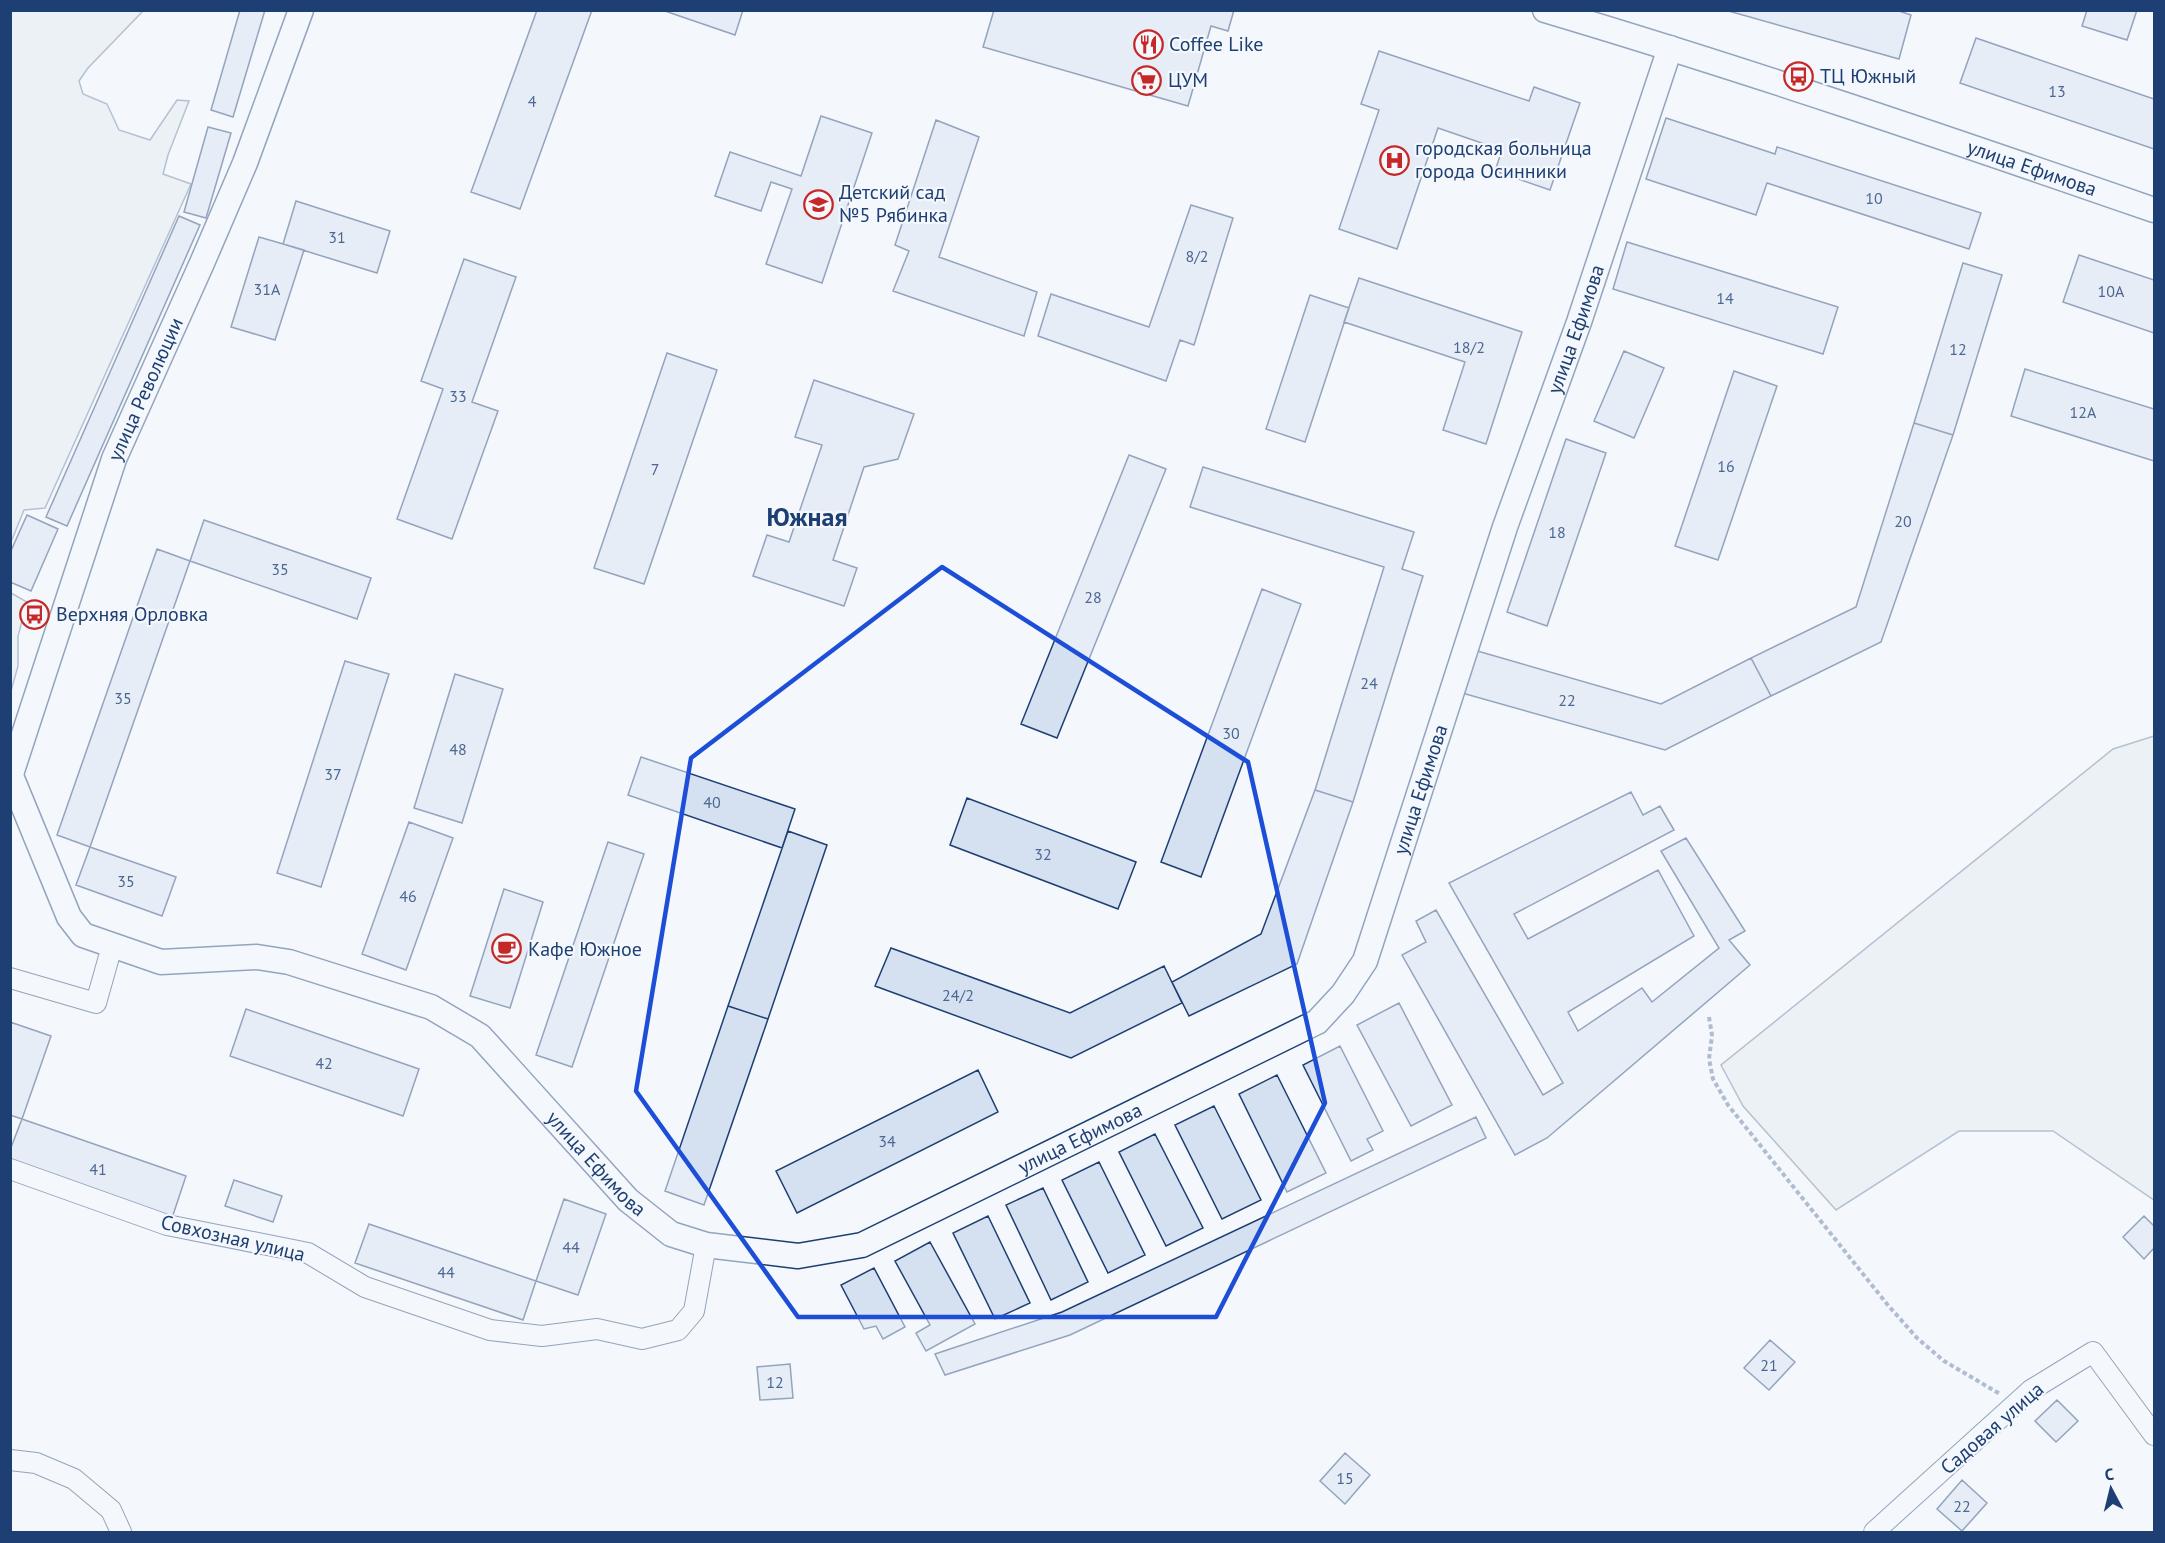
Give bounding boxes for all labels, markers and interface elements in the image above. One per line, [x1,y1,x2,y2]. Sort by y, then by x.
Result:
restaurant icon: Coffee Like [1132,28,1164,60]
place label: Coffee Like [1169,31,1263,57]
bus stop icon: ТЦ Южный [1783,60,1815,92]
place label: ТЦ Южный [1820,63,1916,89]
supermarket icon: ЦУМ [1131,64,1163,96]
place label: ЦУМ [1168,67,1208,93]
house number: 13 [2048,81,2066,101]
house number: 4 [528,91,537,111]
street label: улица Ефимова [1964,134,2100,202]
place label: городская больница города Осинники [1415,135,1592,184]
hospital icon: городская больница города Осинники [1378,144,1410,176]
place label: Детский сад №5 Рябинка [839,179,948,228]
school or university icon: Детский сад №5 Рябинка [802,188,834,220]
house number: 10 [1865,188,1883,208]
house number: 31 [328,227,346,247]
house number: 8/2 [1185,246,1209,266]
street label: улица Ефимова [1541,261,1610,397]
house number: 31А [254,279,281,299]
house number: 10А [2098,281,2125,301]
house number: 14 [1716,288,1734,308]
street label: улица Революции [102,313,189,465]
house number: 18/2 [1453,337,1485,357]
house number: 12 [1949,339,1967,359]
house number: 33 [449,386,467,406]
house number: 12А [2070,402,2097,422]
house number: 16 [1717,456,1735,476]
house number: 7 [651,459,659,479]
district label: Южная [766,500,848,533]
house number: 20 [1894,511,1912,531]
house number: 18 [1548,522,1566,542]
house number: 35 [271,559,289,579]
house number: 28 [1084,587,1102,607]
bus stop icon: Верхняя Орловка [19,598,51,630]
place label: Верхняя Орловка [56,601,208,627]
house number: 24 [1360,673,1378,693]
house number: 35 [114,688,132,708]
house number: 22 [1558,690,1576,710]
street label: улица Ефимова [1387,721,1453,858]
house number: 30 [1222,723,1240,743]
house number: 48 [449,739,467,759]
house number: 37 [324,764,342,784]
house number: 40 [703,792,721,812]
house number: 32 [1034,844,1052,864]
house number: 35 [117,871,135,891]
house number: 46 [399,886,417,906]
cafe icon: Кафе Южное [491,933,523,965]
place label: Кафе Южное [528,936,642,962]
house number: 24/2 [942,985,974,1005]
house number: 42 [315,1053,333,1073]
street label: улица Ефимова [1014,1097,1146,1180]
street label: улица Ефимова [541,1105,651,1222]
house number: 34 [878,1131,896,1151]
house number: 41 [89,1159,107,1179]
street label: Совхозная улица [158,1209,308,1267]
house number: 44 [562,1237,580,1257]
house number: 44 [437,1262,455,1282]
house number: 21 [1760,1355,1778,1375]
house number: 12 [766,1372,784,1392]
street label: Садовая улица [1935,1376,2049,1480]
north arrow [2081,1459,2141,1519]
text: С [2104,1464,2115,1485]
house number: 15 [1336,1468,1354,1488]
house number: 22 [1953,1496,1971,1516]

